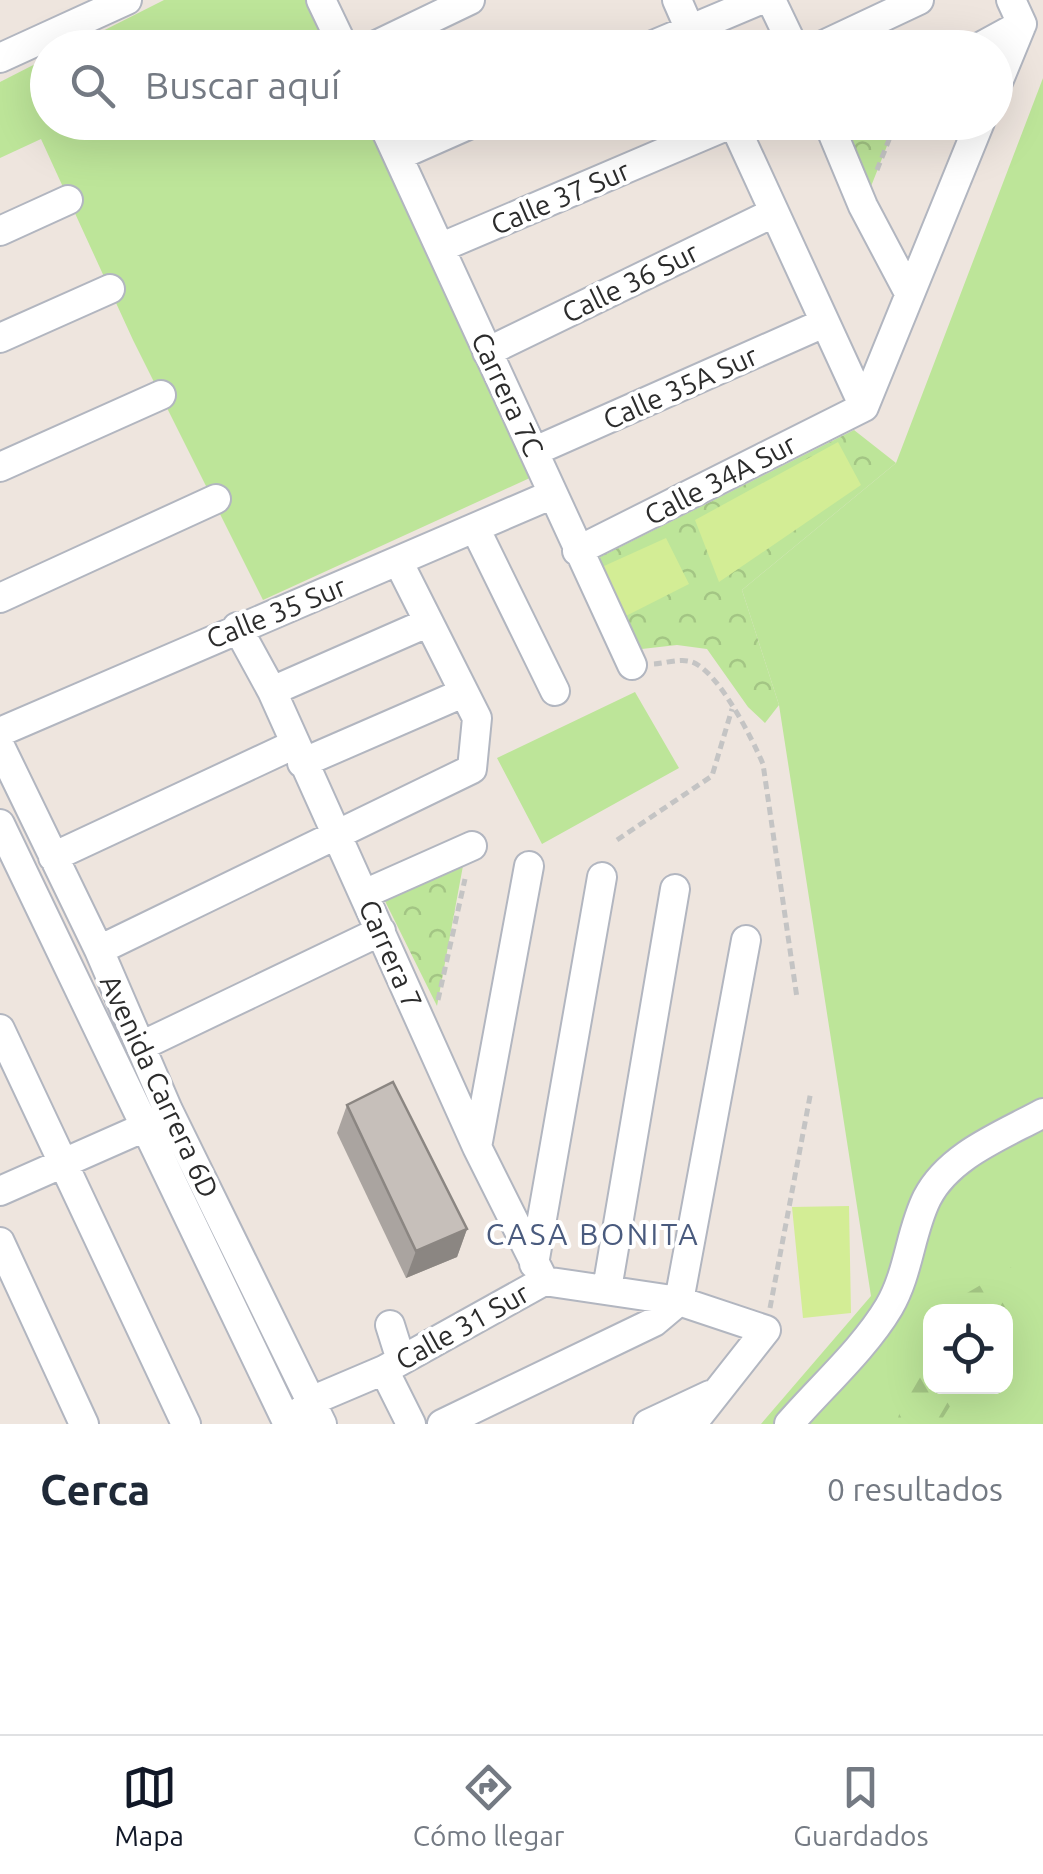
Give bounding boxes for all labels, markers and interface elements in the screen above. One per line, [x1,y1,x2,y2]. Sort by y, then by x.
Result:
search box [30,30,1013,140]
icon: search [65,58,120,113]
text: Buscar aquí [145,64,340,106]
street label: Calle 37 Sur [486,154,634,240]
street label: Calle 36 Sur [557,236,703,328]
street label: Carrera 7C [466,327,550,461]
street label: Calle 35A Sur [598,339,762,435]
street label: Calle 34A Sur [639,427,801,530]
street label: Calle 35 Sur [202,570,350,654]
street label: Carrera 7 [353,895,429,1013]
street label: Avenida Carrera 6D [95,970,225,1202]
district label: CASA BONITA [486,1217,700,1251]
street label: Calle 31 Sur [390,1277,534,1375]
map controls [923,1304,1013,1394]
button: locate [923,1304,1013,1394]
text: Cerca [40,1466,150,1513]
text: 0 resultados [827,1471,1003,1507]
tab: Mapa [114,1760,184,1851]
tab: Cómo llegar [413,1760,564,1851]
tab: Guardados [793,1760,929,1851]

